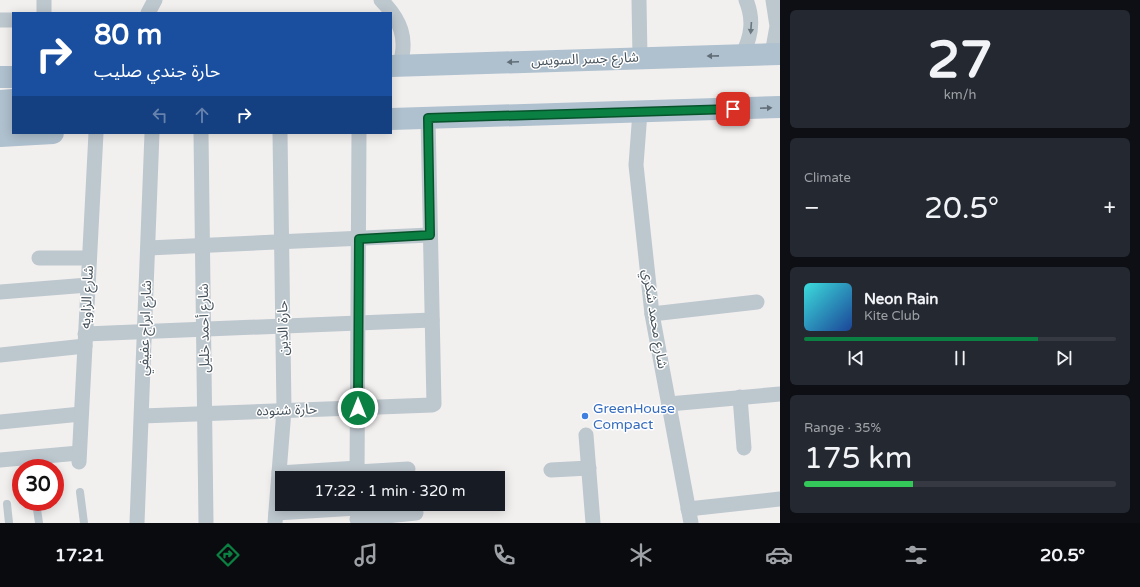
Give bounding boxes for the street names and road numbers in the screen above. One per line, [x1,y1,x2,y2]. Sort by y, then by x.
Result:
street label: شارع جسر السويس [531,49,639,71]
street label: شارع الزاويه [77,265,99,329]
street label: شارع محمد شكري [637,268,671,370]
street label: شارع ابراج عفيفي [135,280,157,376]
street label: شارع أحمد خليل [194,283,215,373]
street label: حارة الدين [274,300,292,356]
street label: حارة شنوده [256,400,318,420]

